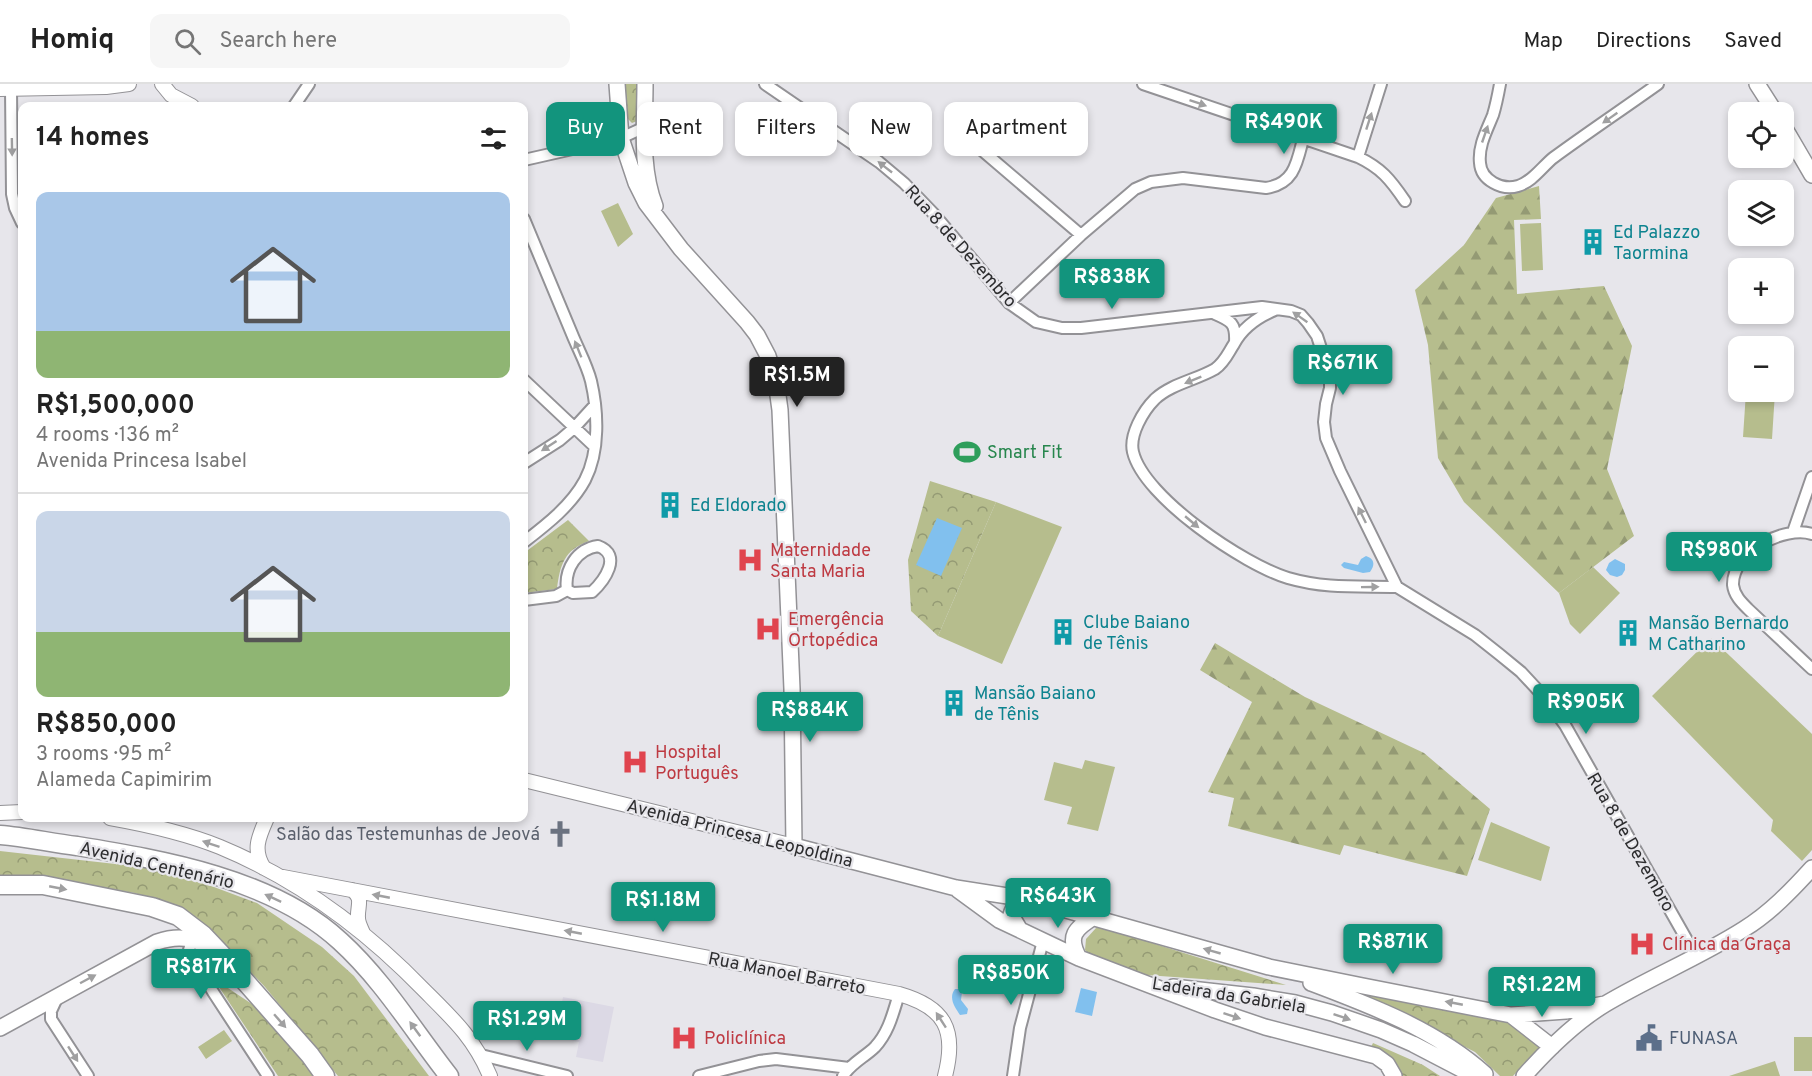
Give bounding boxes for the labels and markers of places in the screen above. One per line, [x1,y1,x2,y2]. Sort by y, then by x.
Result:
pin: R$490K [1235,104,1333,155]
place label: Ed Palazzo Taormina [1613,222,1700,266]
building icon: Ed Palazzo Taormina [1578,227,1608,257]
pin: R$838K [1063,259,1161,310]
pin: R$671K [1294,345,1392,396]
pin: R$1.5M [748,357,846,408]
sports icon: Smart Fit [952,437,982,467]
place label: Smart Fit [987,442,1063,465]
building icon: Ed Eldorado [655,490,685,520]
place label: Ed Eldorado [690,495,787,518]
pin: R$980K [1670,532,1768,583]
place label: Maternidade Santa Maria [770,540,871,584]
hospital icon: Maternidade Santa Maria [735,545,765,575]
place label: Emergência Ortopédica [788,609,884,653]
place label: Clube Baiano de Tênis [1083,612,1190,656]
place label: Mansão Bernardo M Catharino [1648,613,1789,657]
hospital icon: Emergência Ortopédica [753,614,783,644]
building icon: Clube Baiano de Tênis [1048,617,1078,647]
building icon: Mansão Bernardo M Catharino [1613,618,1643,648]
place label: Mansão Baiano de Tênis [974,683,1096,727]
pin: R$905K [1537,684,1635,735]
building icon: Mansão Baiano de Tênis [939,688,969,718]
pin: R$884K [761,692,859,743]
place label: Hospital Português [655,742,739,786]
hospital icon: Hospital Português [620,747,650,777]
church icon: Salão das Testemunhas de Jeová [545,819,575,849]
place label: Salão das Testemunhas de Jeová [276,824,540,847]
pin: R$643K [1009,878,1107,929]
pin: R$1.18M [608,882,718,933]
pin: R$871K [1344,924,1442,975]
hospital icon: Clínica da Graça [1627,929,1657,959]
place label: Clínica da Graça [1662,934,1791,957]
pin: R$817K [152,949,250,1000]
pin: R$850K [962,955,1060,1006]
pin: R$1.22M [1487,967,1597,1018]
pin: R$1.29M [472,1001,582,1052]
hospital icon: Policlínica [669,1023,699,1053]
public building icon: FUNASA [1634,1023,1664,1053]
place label: Policlínica [704,1028,786,1051]
place label: FUNASA [1669,1028,1738,1051]

